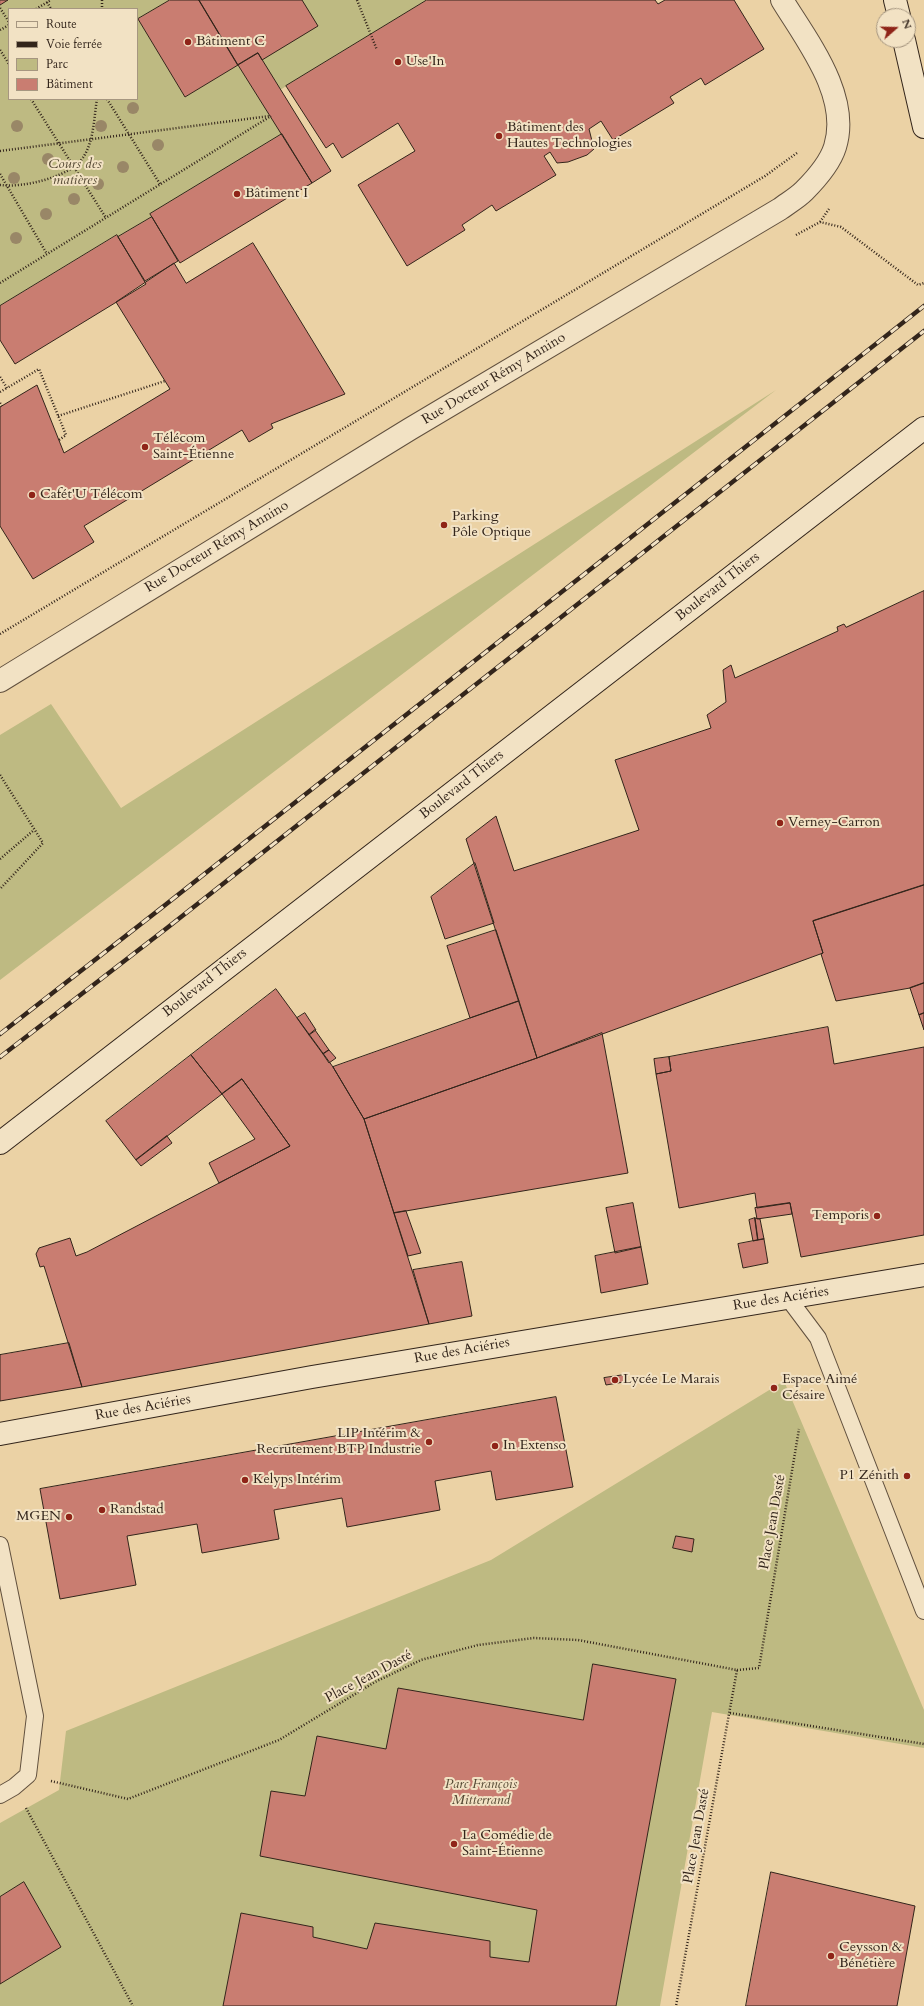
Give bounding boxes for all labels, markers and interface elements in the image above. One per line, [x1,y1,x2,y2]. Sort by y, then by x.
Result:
legend [8,8,138,100]
north arrow [876,8,916,48]
text: Route [46,16,77,32]
text: N [898,17,915,31]
place label: Bâtiment C [196,34,265,50]
text: Voie ferrée [46,36,102,52]
marker: Bâtiment C [183,37,193,47]
place label: Use'In [406,54,444,70]
text: Parc [46,56,68,72]
marker: Use'In [393,57,403,67]
text: Bâtiment [46,76,93,92]
place label: Bâtiment des Hautes Technologies [507,120,632,152]
marker: Bâtiment des Hautes Technologies [494,131,504,141]
park label: Cours des matières [48,157,102,190]
place label: Bâtiment I [245,186,308,202]
marker: Bâtiment I [232,189,242,199]
street label: Rue Docteur Rémy Annino [419,329,569,429]
place label: Télécom Saint-Étienne [153,431,234,464]
marker: Télécom Saint-Étienne [140,442,150,452]
place label: Cafét'U Télécom [40,487,143,503]
marker: Cafét'U Télécom [27,490,37,500]
street label: Rue Docteur Rémy Annino [142,497,292,597]
place label: Parking Pôle Optique [452,509,531,542]
marker: Parking Pôle Optique [439,520,449,530]
street label: Boulevard Thiers [673,549,763,625]
street label: Boulevard Thiers [417,747,507,823]
place label: Verney-Carron [788,815,880,831]
marker: Verney-Carron [775,818,785,828]
street label: Boulevard Thiers [160,945,250,1021]
place label: Temporis [812,1208,869,1224]
marker: Temporis [872,1211,882,1221]
street label: Rue des Aciéries [732,1283,830,1315]
street label: Rue des Aciéries [413,1334,511,1368]
place label: Lycée Le Marais [623,1372,719,1388]
place label: Espace Aimé Césaire [782,1372,857,1404]
marker: Lycée Le Marais [610,1375,620,1385]
marker: Espace Aimé Césaire [769,1383,779,1393]
street label: Rue des Aciéries [94,1391,192,1425]
place label: LIP Intérim & Recrutement BTP Industrie [256,1426,421,1458]
marker: LIP Intérim & Recrutement BTP Industrie [424,1437,434,1447]
place label: In Extenso [503,1438,566,1454]
marker: In Extenso [490,1441,500,1451]
place label: P1 Zénith [839,1468,899,1484]
marker: P1 Zénith [902,1471,912,1481]
place label: Kelyps Intérim [253,1472,341,1488]
street label: Place Jean Dasté [756,1473,790,1571]
marker: Kelyps Intérim [240,1475,250,1485]
place label: Randstad [110,1502,164,1518]
marker: Randstad [97,1505,107,1515]
place label: MGEN [16,1509,61,1525]
marker: MGEN [64,1512,74,1522]
street label: Place Jean Dasté [323,1647,415,1707]
park label: Parc François Mitterrand [445,1777,517,1810]
street label: Place Jean Dasté [680,1787,714,1885]
place label: La Comédie de Saint-Étienne [462,1828,552,1860]
marker: La Comédie de Saint-Étienne [449,1839,459,1849]
place label: Ceysson & Bénétière [839,1940,903,1972]
marker: Ceysson & Bénétière [826,1951,836,1961]

